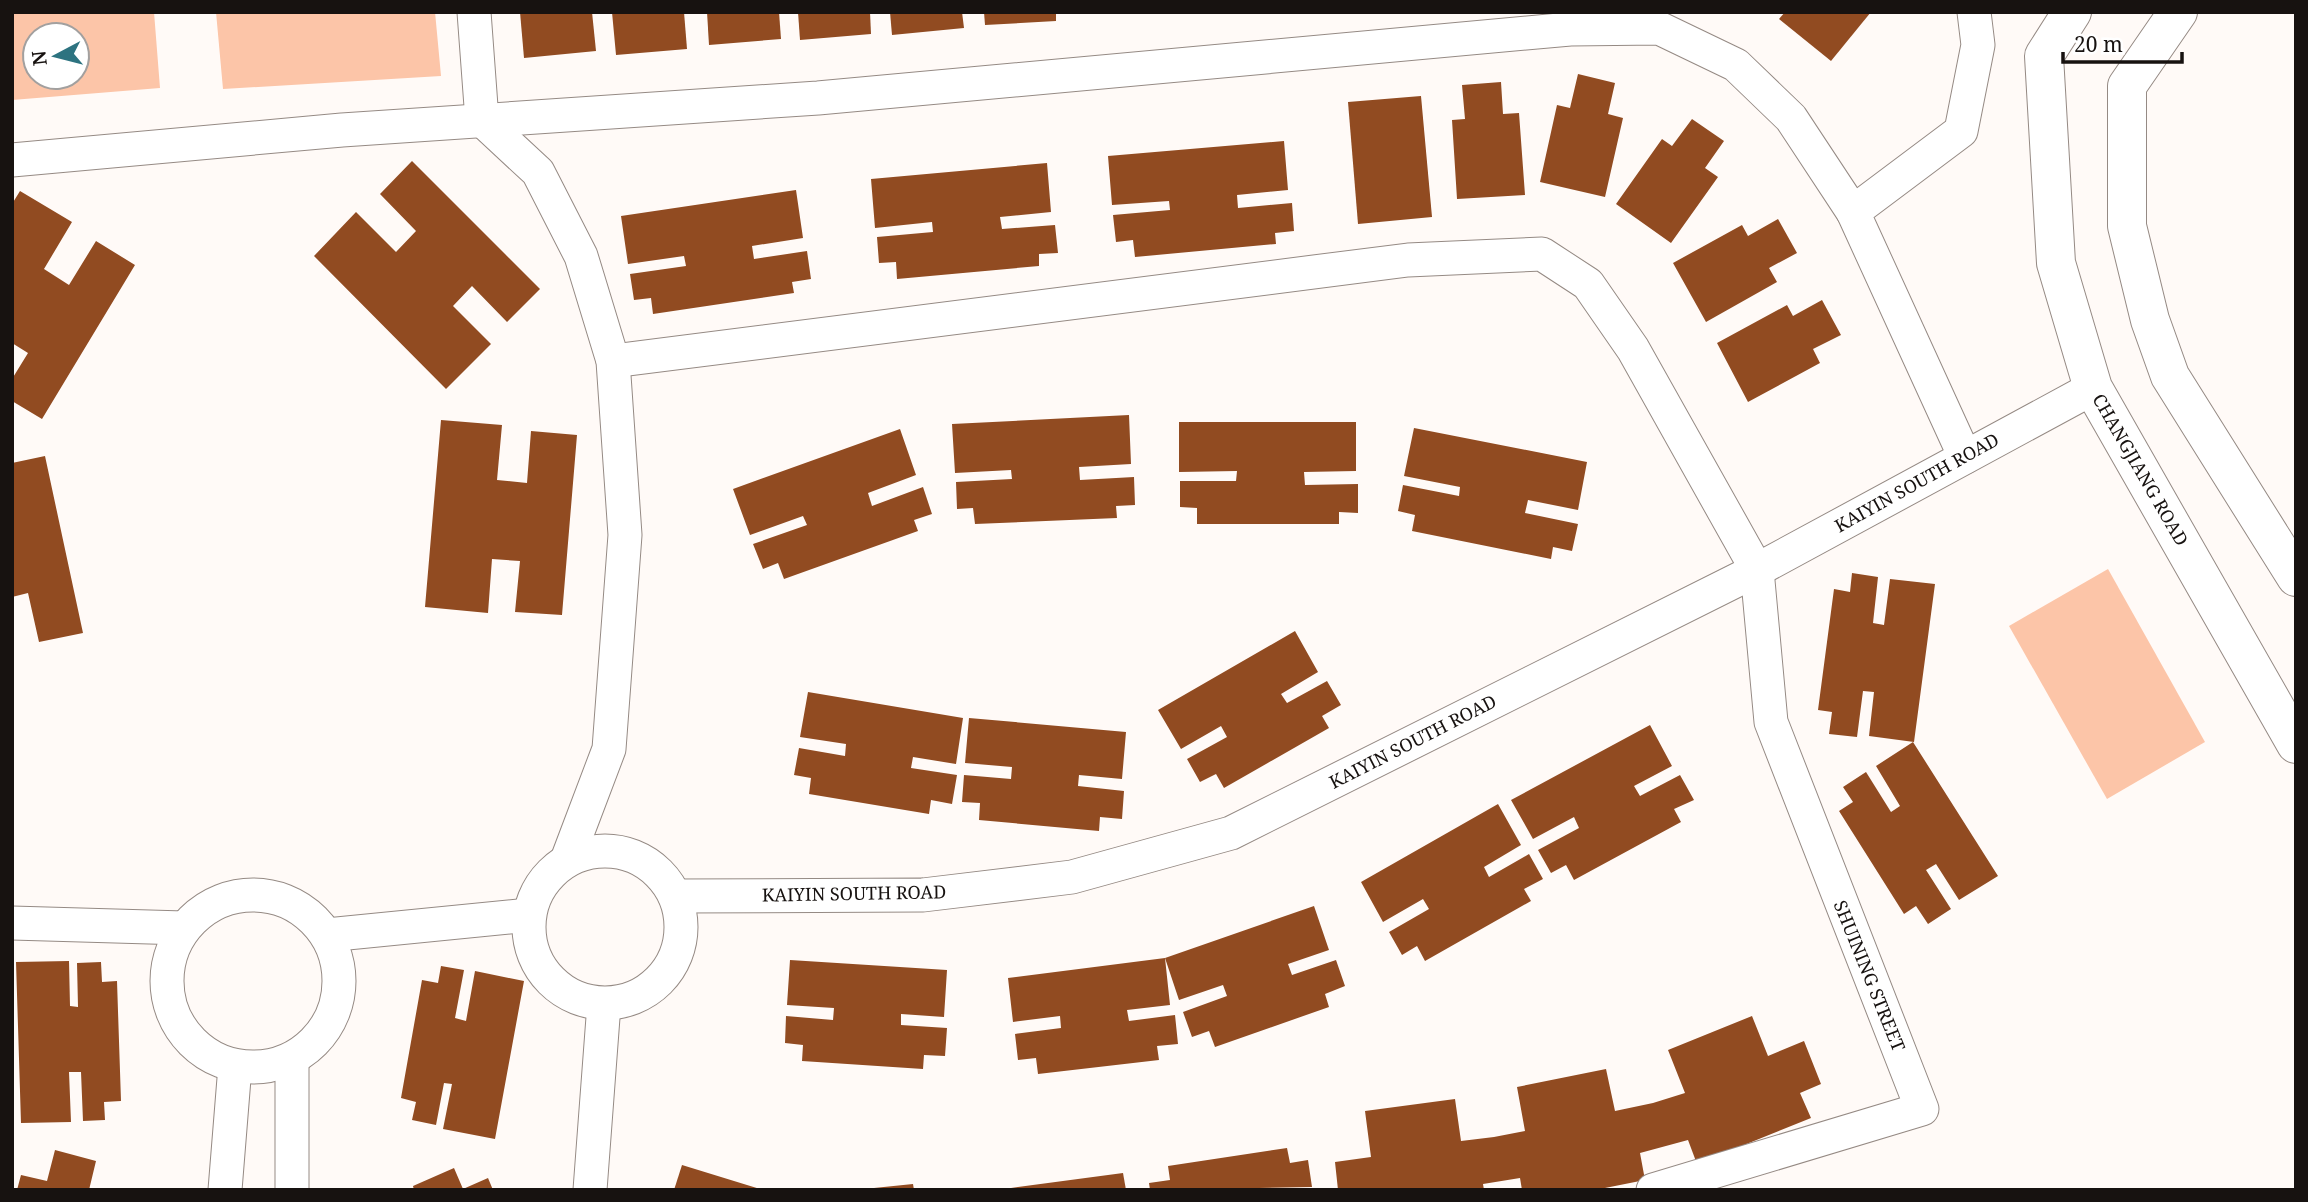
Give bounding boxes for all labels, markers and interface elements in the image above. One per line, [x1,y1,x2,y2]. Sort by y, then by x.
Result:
north arrow [21,21,91,91]
scale bar [2063,21,2182,65]
text: 20 m [2074,30,2123,58]
text: N [25,49,53,67]
street label: CHANGJIANG ROAD [2088,389,2194,550]
street label: KAIYIN SOUTH ROAD [1830,427,2003,537]
street label: KAIYIN SOUTH ROAD [1325,689,1500,794]
street label: KAIYIN SOUTH ROAD [762,879,946,907]
street label: SHUINING STREET [1829,897,1911,1055]

